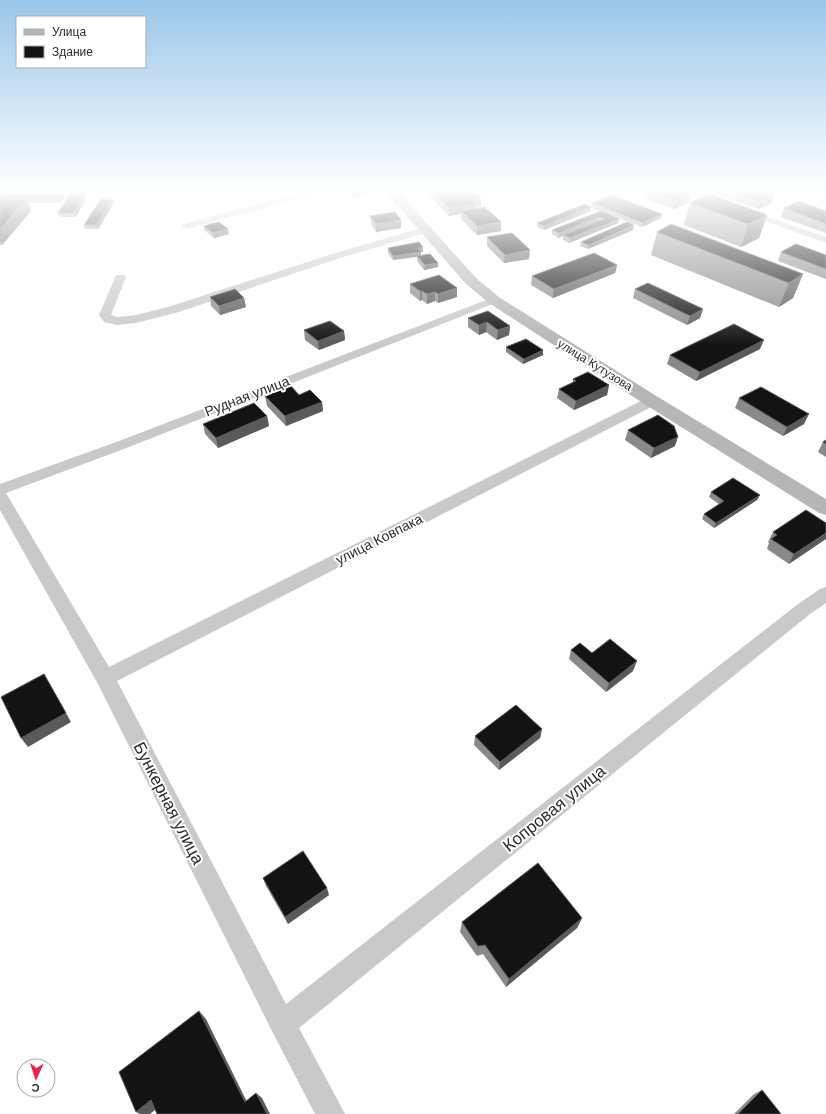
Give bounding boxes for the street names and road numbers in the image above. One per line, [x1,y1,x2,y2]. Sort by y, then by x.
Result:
street label: улица Кутузова [554,335,636,395]
street label: Рудная улица [202,372,292,420]
street label: улица Ковпака [333,509,426,569]
street label: Бункерная улица [129,738,210,868]
street label: Копровая улица [498,759,610,856]

